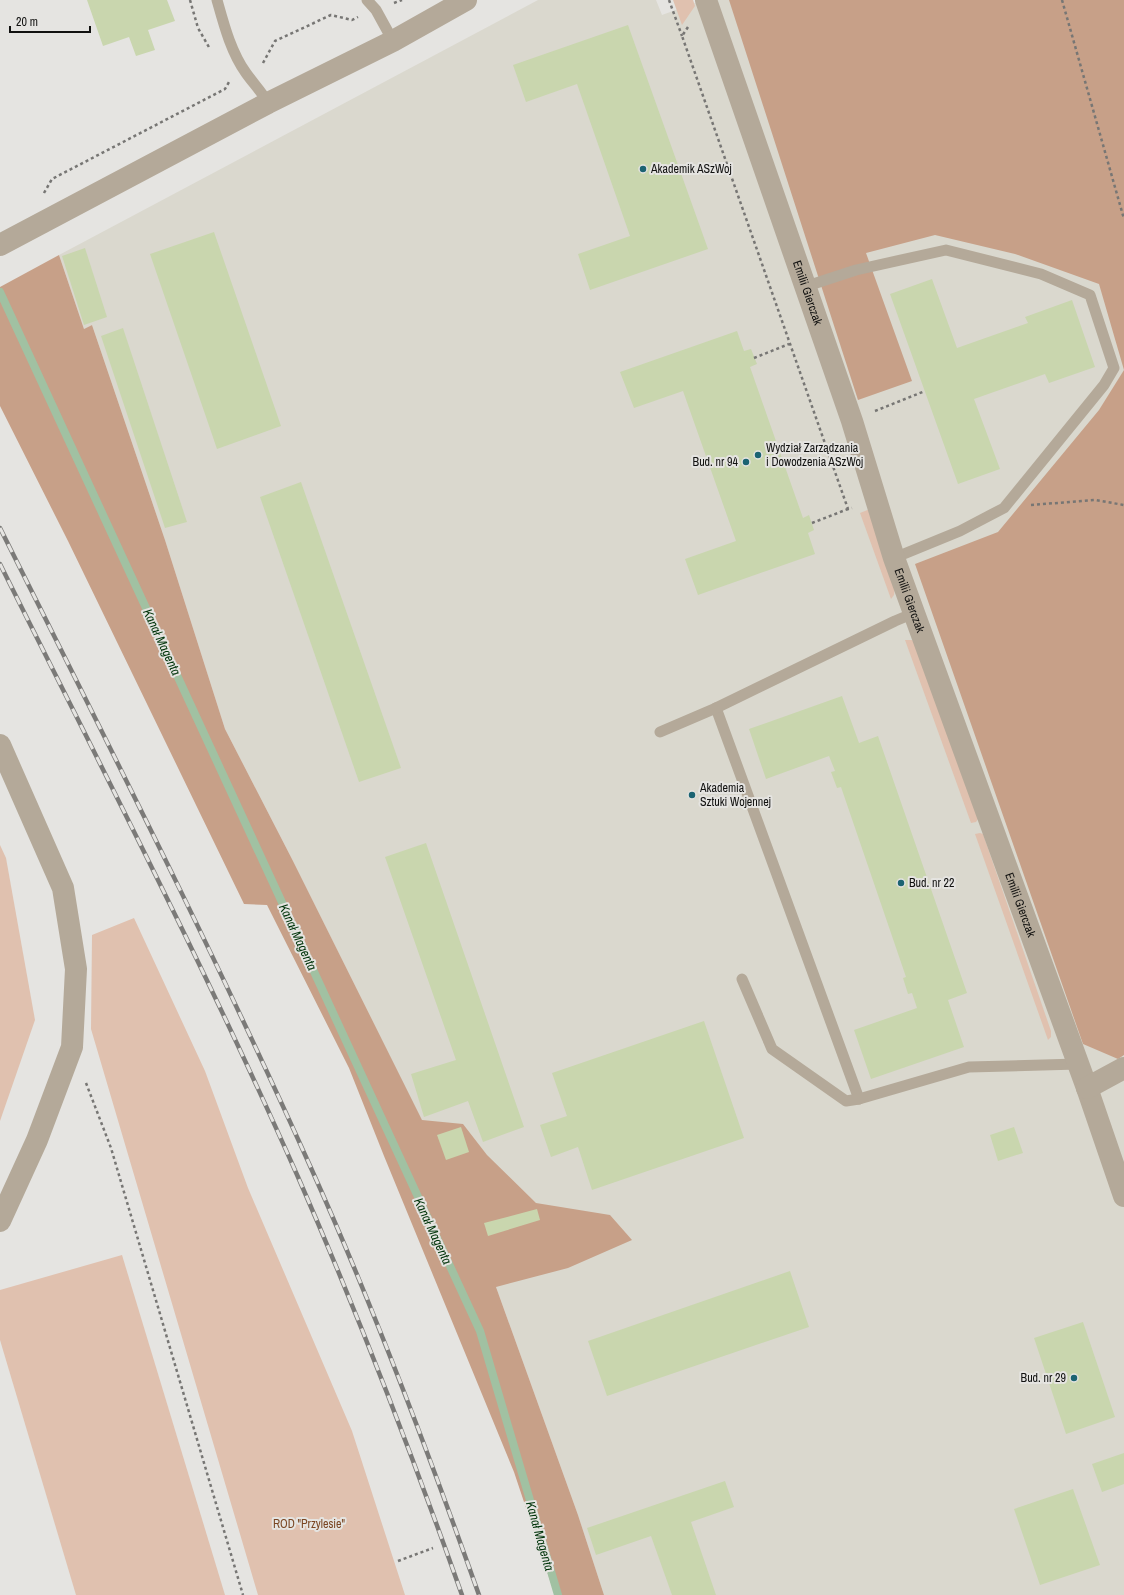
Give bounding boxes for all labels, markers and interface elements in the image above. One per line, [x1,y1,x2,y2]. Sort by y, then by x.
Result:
scale bar [10,8,90,34]
text: 20 m [16,14,38,30]
place label: Akademik ASzWoj [650,161,732,177]
marker: Akademik ASzWoj [638,164,648,174]
street label: Emilii Gierczak [789,258,826,327]
place label: Wydział Zarządzania i Dowodzenia ASzWoj [766,440,863,470]
marker: Wydział Zarządzania i Dowodzenia ASzWoj [753,450,763,460]
place label: Bud. nr 94 [693,454,739,470]
marker: Bud. nr 94 [741,457,751,467]
street label: Emilii Gierczak [890,566,928,635]
water label: Kanał Magenta [139,606,185,678]
place label: Akademia Sztuki Wojennej [699,780,771,810]
marker: Akademia Sztuki Wojennej [687,790,697,800]
street label: Emilii Gierczak [1001,870,1039,939]
place label: Bud. nr 22 [909,875,954,891]
marker: Bud. nr 22 [896,878,906,888]
water label: Kanał Magenta [275,901,321,973]
water label: Kanał Magenta [410,1195,456,1267]
place label: Bud. nr 29 [1021,1370,1066,1386]
marker: Bud. nr 29 [1069,1373,1079,1383]
water label: Kanał Magenta [522,1499,558,1573]
park label: ROD "Przylesie" [273,1516,346,1532]

